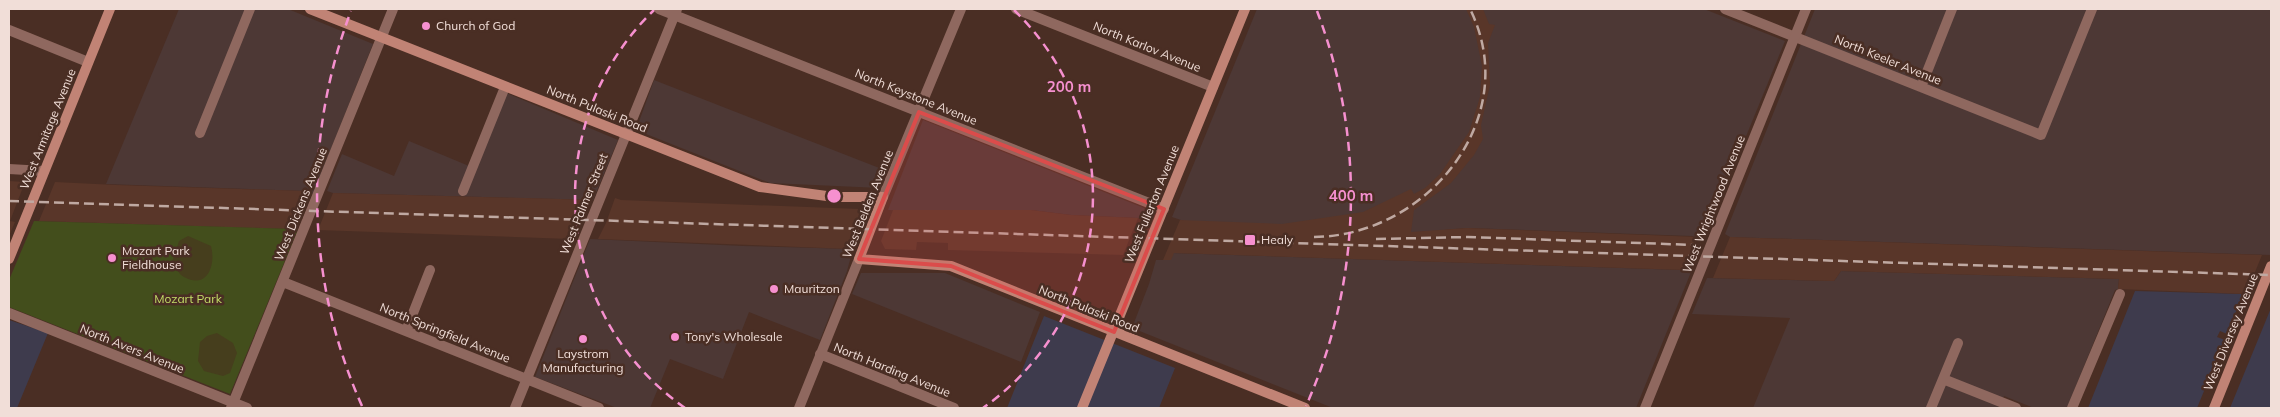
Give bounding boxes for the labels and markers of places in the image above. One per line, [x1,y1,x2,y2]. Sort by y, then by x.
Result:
place label: Church of God [436,18,515,33]
marker: Church of God [420,20,432,32]
centre of rings [825,187,843,205]
place label: Healy [1261,232,1294,247]
marker: Healy [1243,233,1257,247]
place label: Mozart Park Fieldhouse [122,243,191,272]
marker: Mozart Park Fieldhouse [106,252,118,264]
place label: Mauritzon [784,281,840,296]
marker: Mauritzon [768,283,780,295]
place label: Tony's Wholesale [685,329,782,344]
marker: Tony's Wholesale [669,331,681,343]
marker: Laystrom Manufacturing [577,333,589,345]
place label: Laystrom Manufacturing [542,346,624,375]

